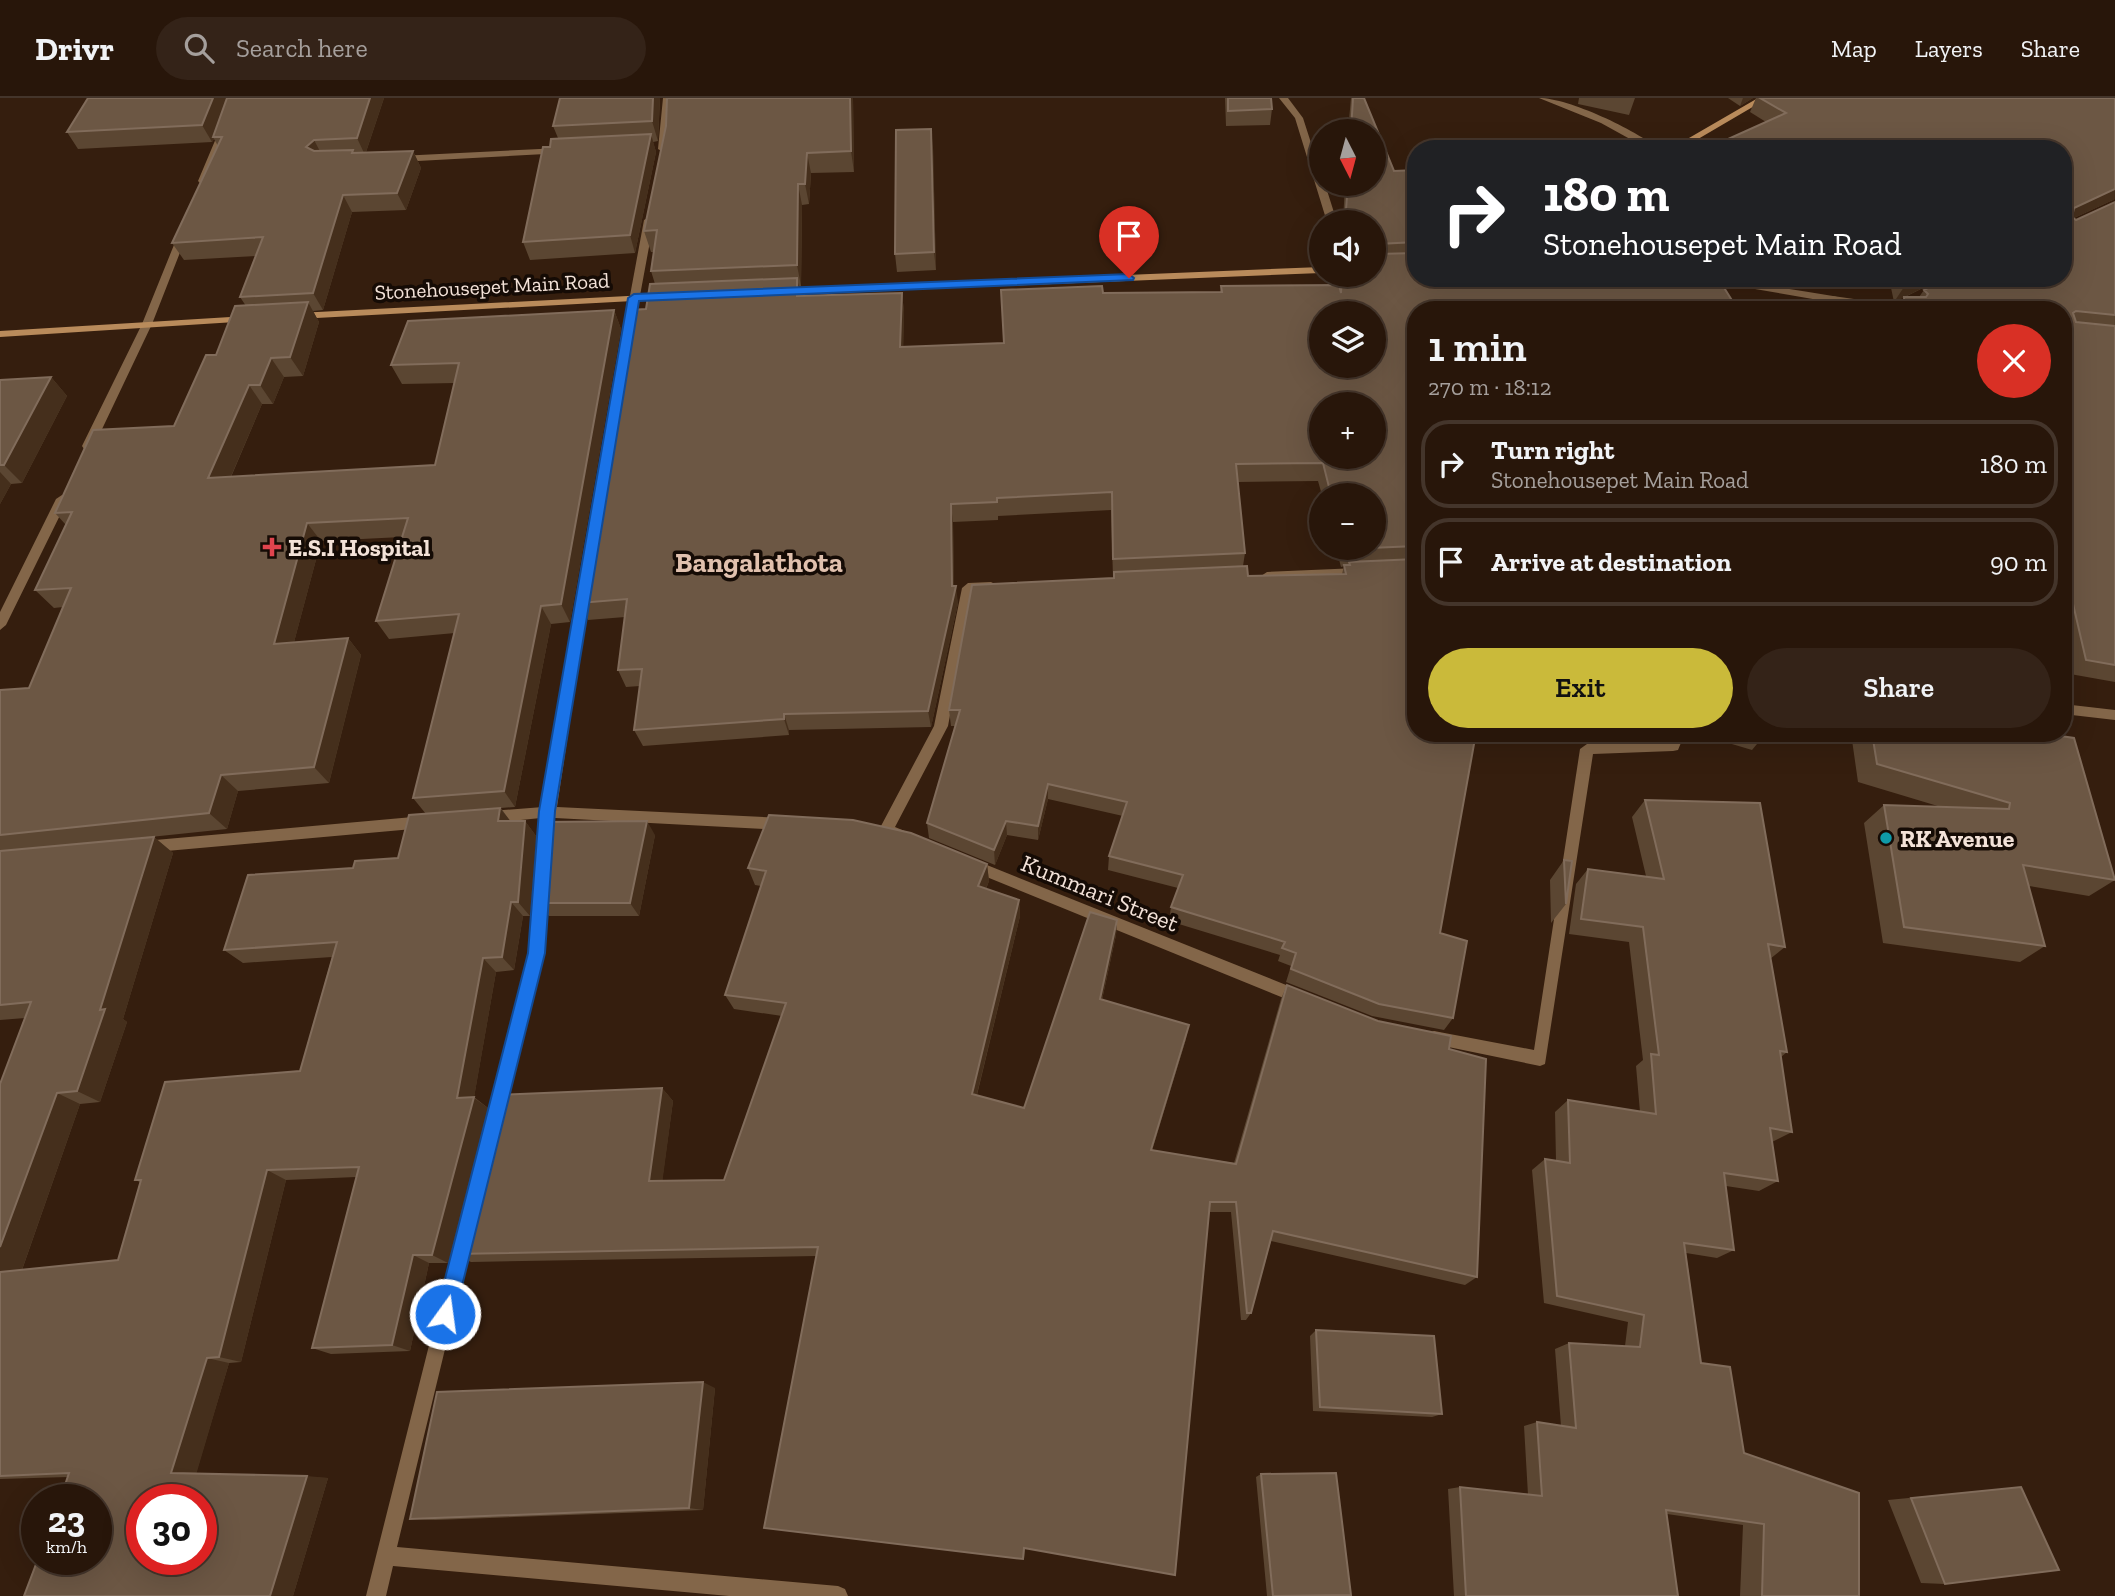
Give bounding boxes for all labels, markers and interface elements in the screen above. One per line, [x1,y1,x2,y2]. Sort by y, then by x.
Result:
search box [156,17,646,80]
text: Drivr [35,29,114,68]
icon: search [180,29,218,67]
text: Search here [236,32,368,64]
text: Map [1831,34,1877,63]
text: Layers [1915,34,1983,63]
text: Share [2021,34,2080,63]
north arrow [1309,119,1386,196]
map controls [1309,119,1386,560]
text: 180 m [1543,165,1670,224]
icon: right [1428,168,1519,259]
pin [1099,206,1159,278]
button: sound [1309,210,1386,287]
icon: arrive [1110,217,1148,255]
text: Stonehousepet Main Road [1543,225,1902,263]
street label: Stonehousepet Main Road [374,267,611,305]
button: layers [1309,301,1386,378]
text: 1 min [1428,321,1527,372]
button: close [1977,324,2051,398]
text: 270 m · 18:12 [1428,373,1552,401]
button: + [1309,392,1386,469]
text: Turn right [1491,434,1614,466]
icon: right [1432,445,1470,483]
text: 180 m [1980,448,2047,480]
text: Stonehousepet Main Road [1491,466,1749,494]
button: − [1309,483,1386,560]
place label: E.S.I Hospital [288,533,430,562]
marker: E.S.I Hospital [262,537,282,557]
icon: arrive [1432,543,1470,581]
district label: Bangalathota [675,546,843,579]
text: Arrive at destination [1491,546,1731,578]
text: 90 m [1990,546,2047,578]
button: Exit [1428,648,1733,728]
button: Share [1747,648,2051,728]
place label: RK Avenue [1900,824,2015,853]
marker: RK Avenue [1878,830,1894,846]
street label: Kummari Street [1017,848,1183,938]
position arrow [408,1277,482,1351]
speed limit sign: 30 [126,1484,217,1575]
text: 23 [48,1499,85,1541]
text: km/h [46,1536,87,1558]

